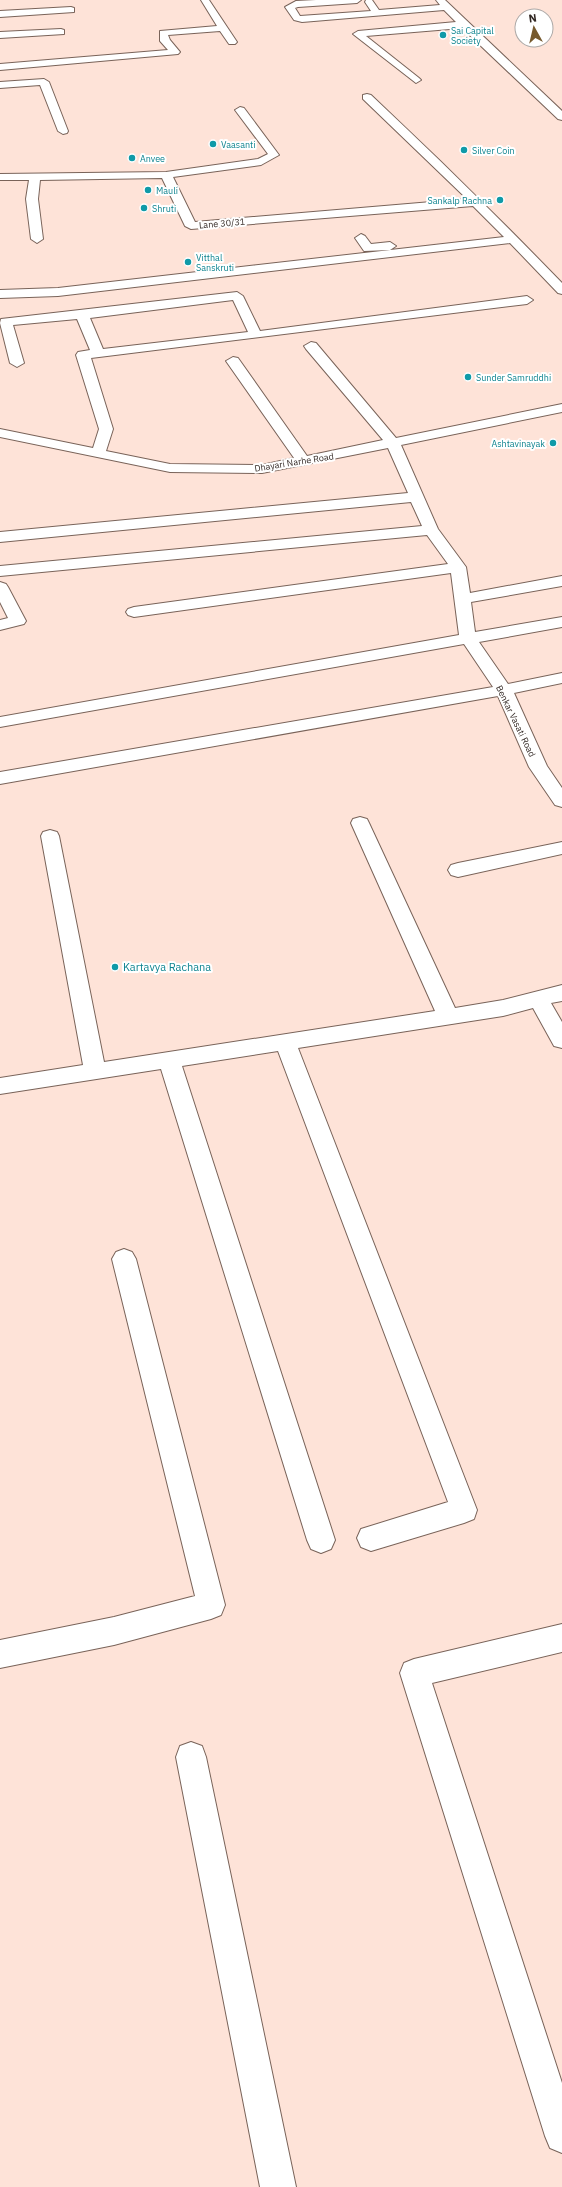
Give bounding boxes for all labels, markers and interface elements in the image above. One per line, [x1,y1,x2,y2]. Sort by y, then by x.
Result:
north arrow [514,8,554,48]
text: N [528,11,538,26]
place label: Sai Capital Society [451,25,494,46]
marker: Sai Capital Society [438,30,448,40]
marker: Vaasanti [208,139,218,149]
place label: Vaasanti [221,139,256,150]
marker: Silver Coin [459,145,469,155]
place label: Silver Coin [472,145,515,156]
marker: Anvee [127,153,137,163]
place label: Anvee [140,153,165,164]
marker: Mauli [143,185,153,195]
place label: Mauli [156,185,178,196]
place label: Sankalp Rachna [428,195,492,206]
marker: Sankalp Rachna [495,195,505,205]
marker: Shruti [139,203,149,213]
place label: Shruti [152,203,176,214]
street label: Lane 30/31 [198,215,246,231]
place label: Vitthal Sanskruti [196,252,234,273]
marker: Vitthal Sanskruti [183,257,193,267]
marker: Sunder Samruddhi [463,372,473,382]
place label: Sunder Samruddhi [476,372,551,383]
place label: Ashtavinayak [491,438,545,449]
marker: Ashtavinayak [548,438,558,448]
street label: Dhayari Narhe Road [254,450,334,474]
street label: Benkar Vasati Road [494,683,538,759]
place label: Kartavya Rachana [123,960,211,974]
marker: Kartavya Rachana [110,962,120,972]

